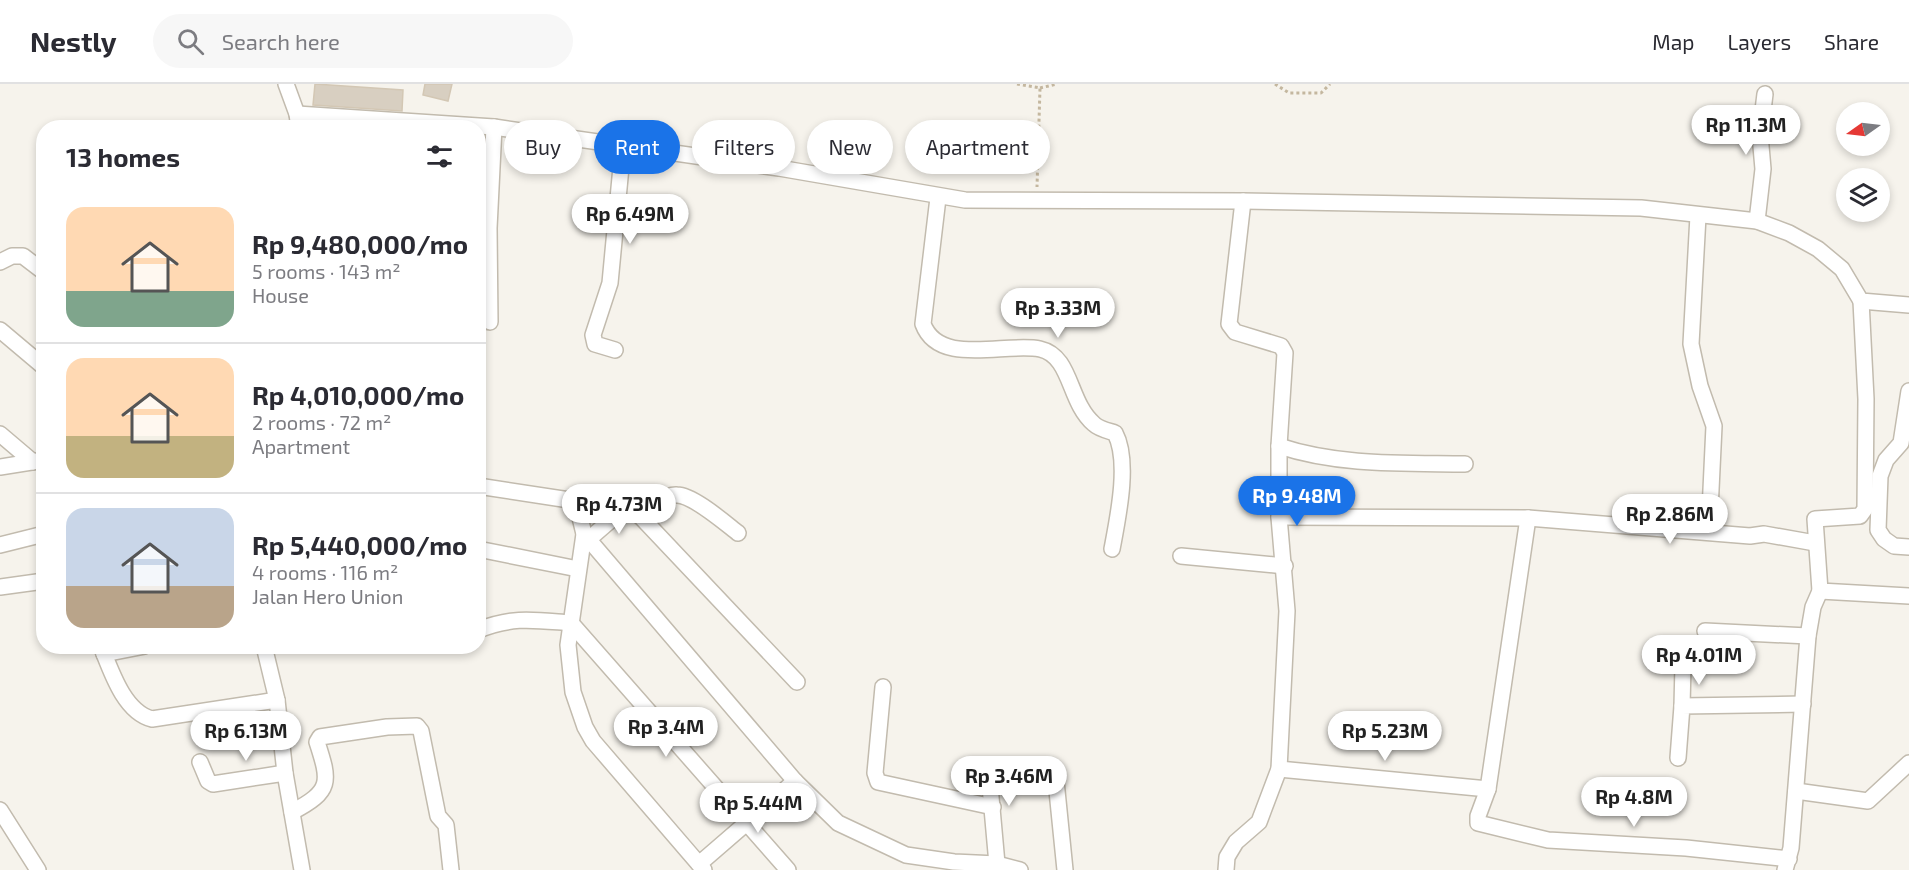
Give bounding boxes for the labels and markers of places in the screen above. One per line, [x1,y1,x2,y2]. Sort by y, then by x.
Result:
pin: Rp 11.3M [1684,105,1808,156]
pin: Rp 6.49M [568,194,692,245]
pin: Rp 3.33M [996,288,1120,339]
pin: Rp 9.48M [1235,476,1359,527]
pin: Rp 4.73M [557,484,681,535]
pin: Rp 2.86M [1608,494,1732,545]
pin: Rp 4.01M [1637,635,1761,686]
pin: Rp 3.4M [611,707,721,758]
pin: Rp 6.13M [184,711,308,762]
pin: Rp 5.23M [1323,711,1447,762]
pin: Rp 3.46M [947,756,1071,807]
pin: Rp 4.8M [1579,777,1689,828]
pin: Rp 5.44M [696,783,820,834]

